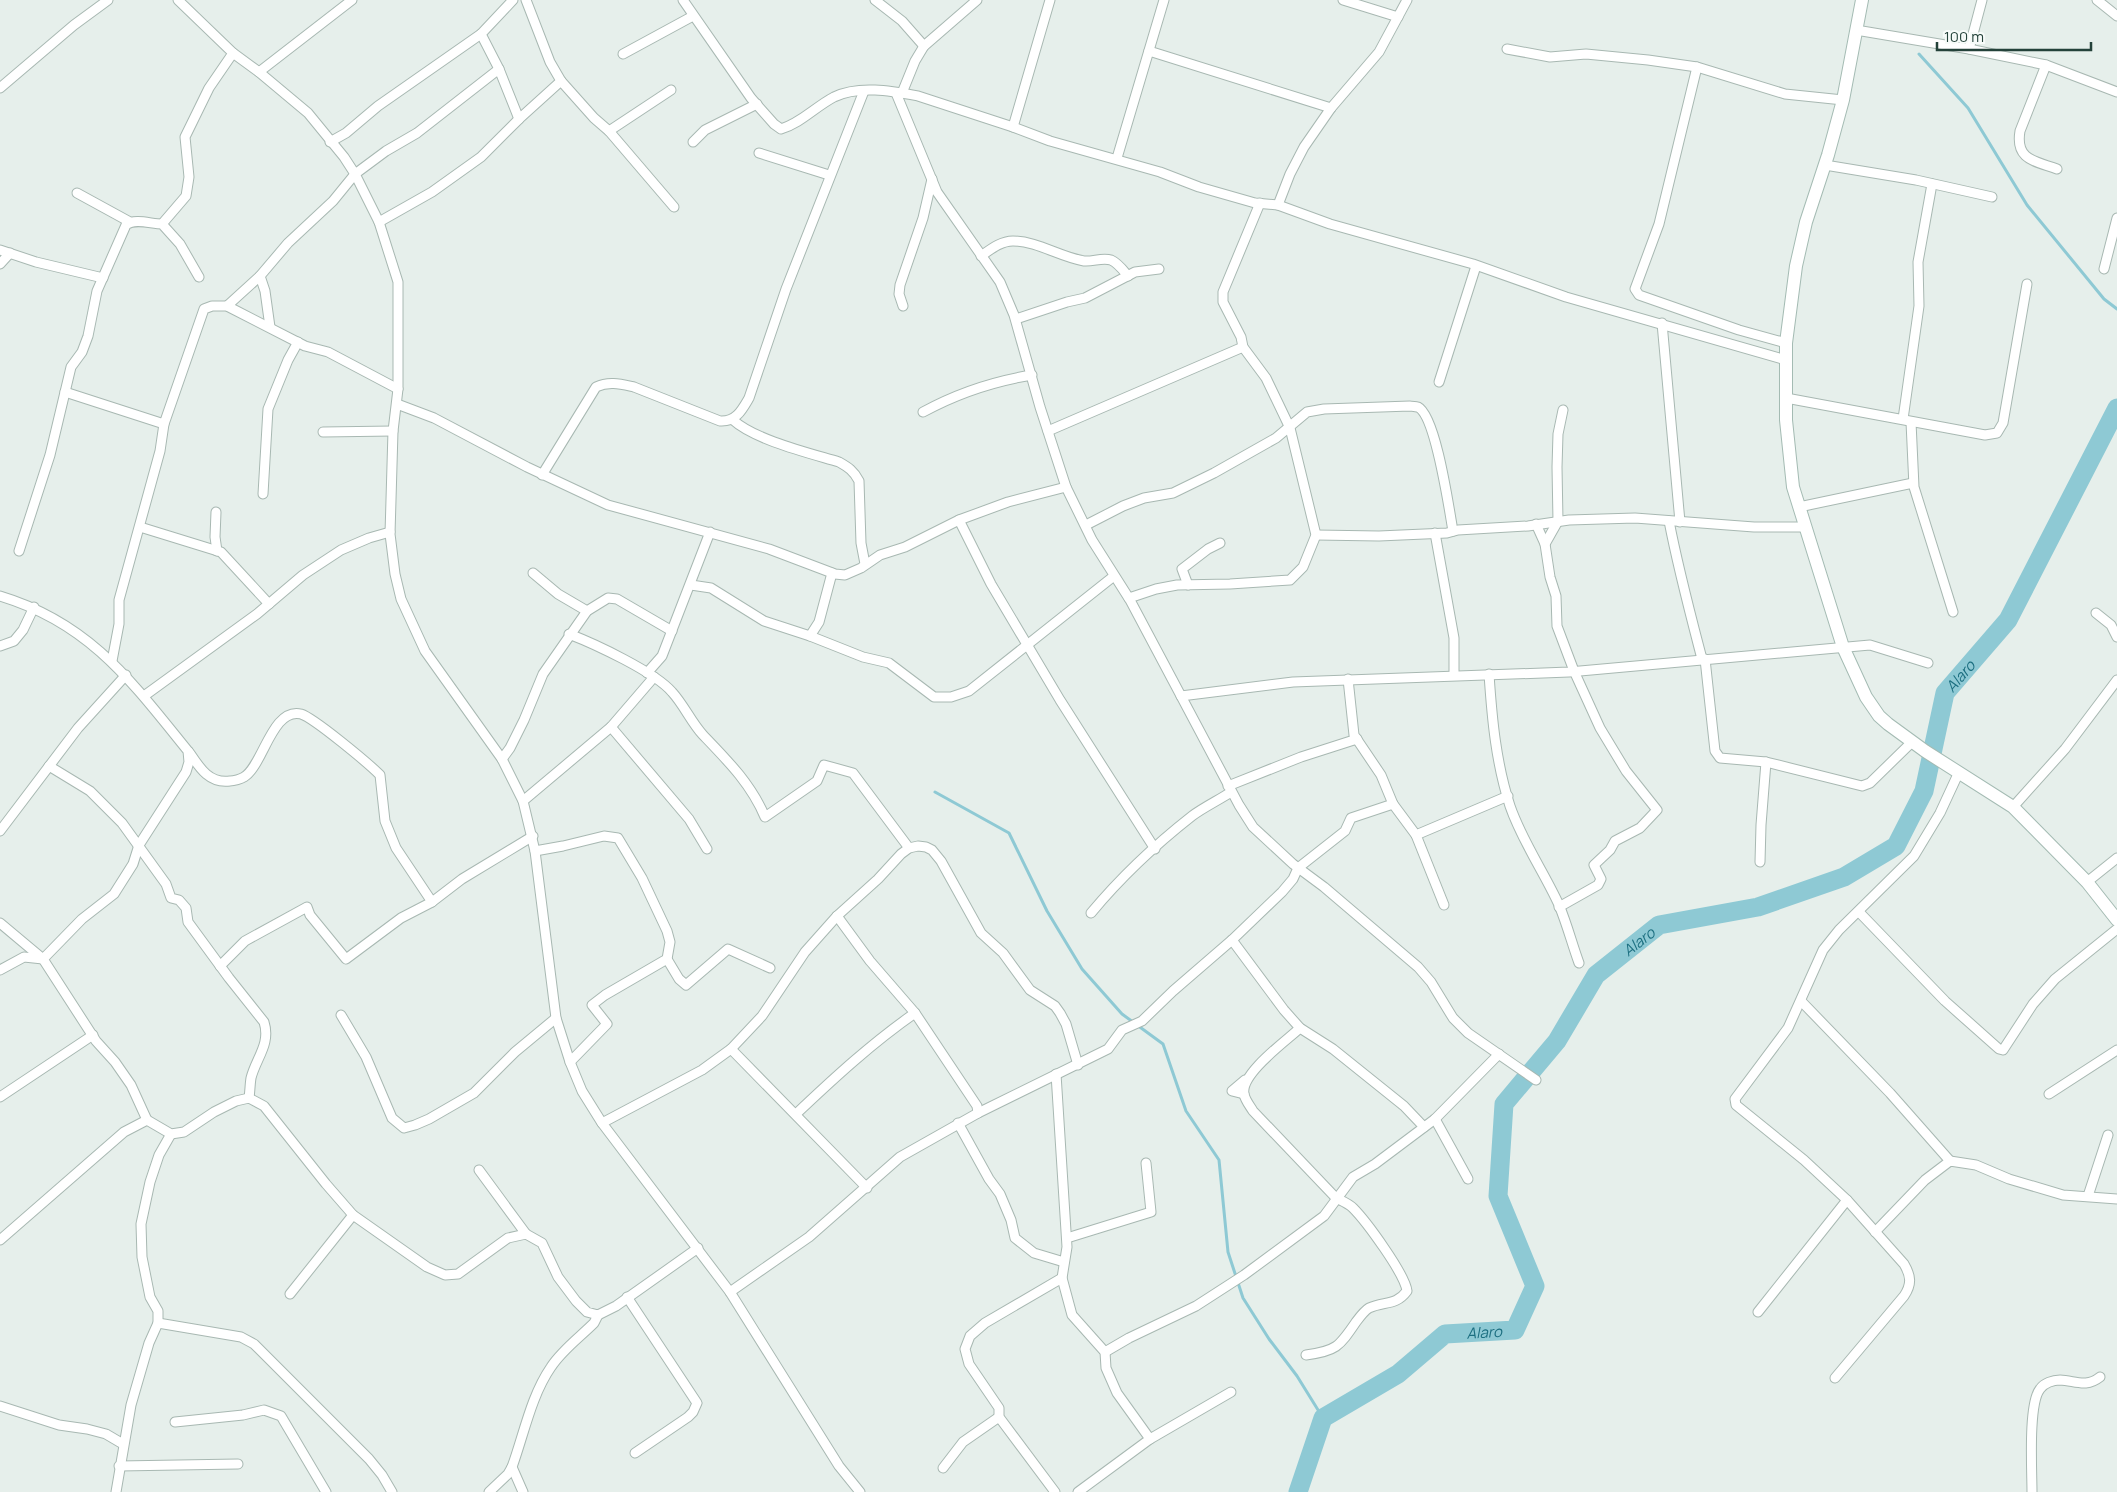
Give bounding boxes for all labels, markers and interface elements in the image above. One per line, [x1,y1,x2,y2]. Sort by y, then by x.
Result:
scale bar [1937,20,2091,52]
text: 100 m [1944,26,1984,47]
water label: Alaro [1940,655,1980,696]
water label: Alaro [1618,921,1660,961]
water label: Alaro [1466,1320,1504,1343]

